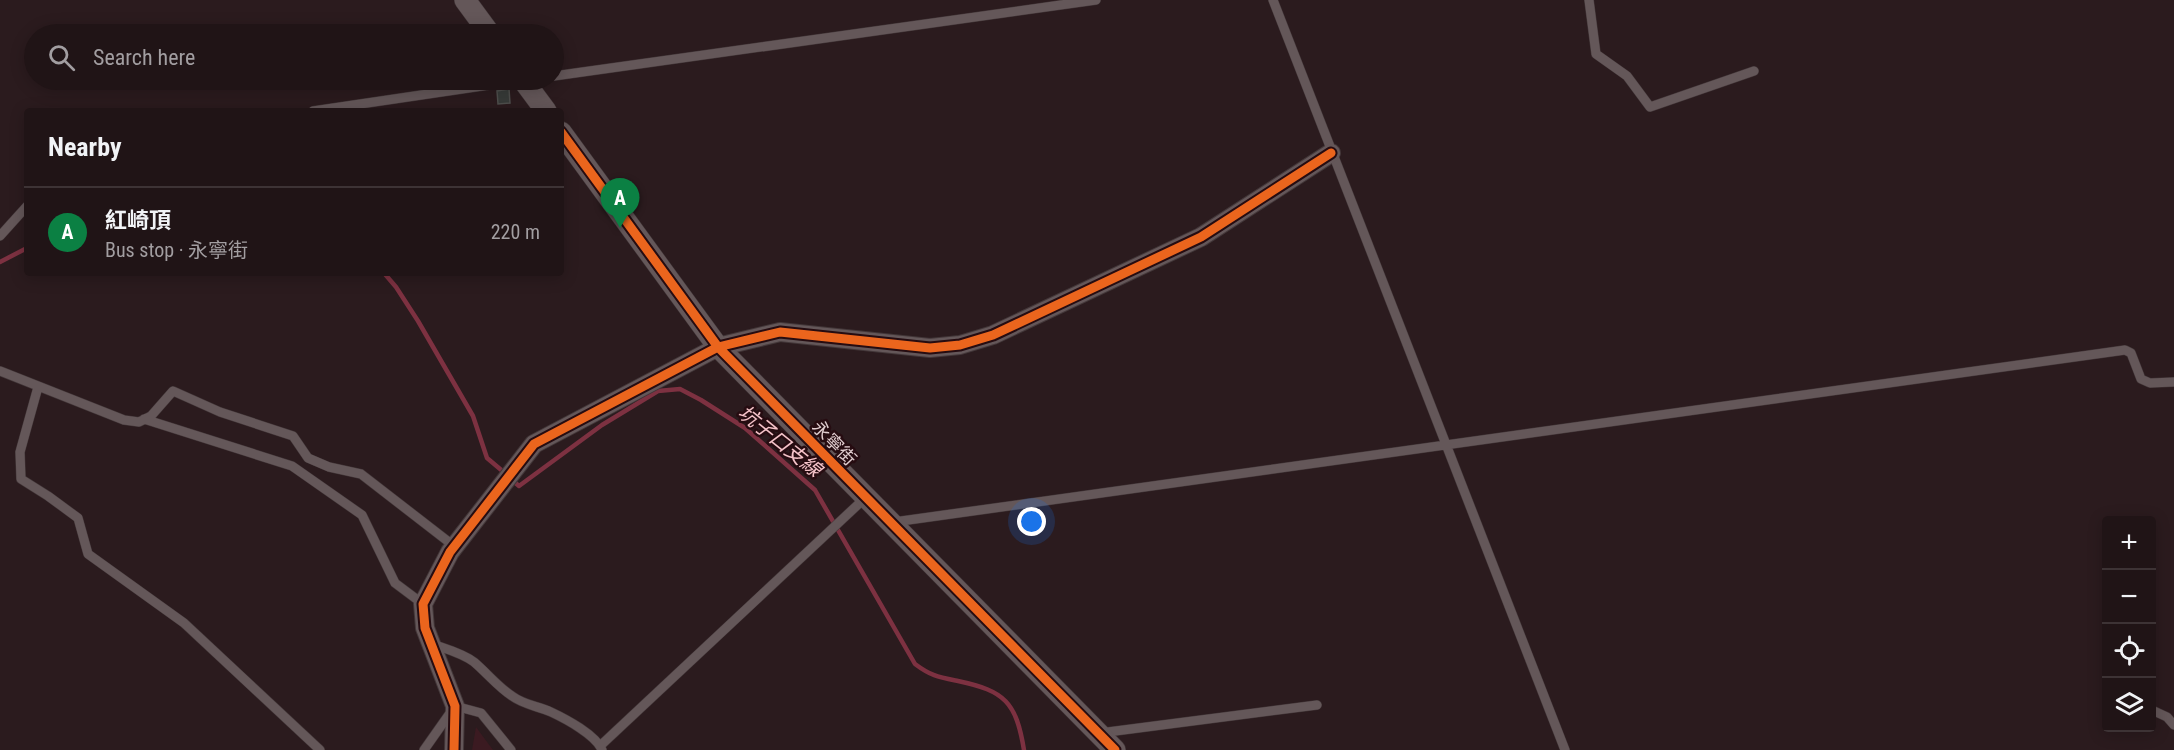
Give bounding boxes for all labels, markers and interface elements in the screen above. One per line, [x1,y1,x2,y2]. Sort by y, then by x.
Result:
search box [24,24,564,90]
icon: search [45,41,78,74]
text: Search here [93,45,195,70]
text: Nearby [48,132,122,162]
pin: A [600,178,640,228]
text: 紅崎頂 [105,208,171,233]
text: A [62,220,73,244]
text: 220 m [491,220,540,244]
text: Bus stop · 永寧街 [105,238,248,262]
water label: 坑子口支線 [734,400,828,483]
street label: 永寧街 [808,416,861,469]
your location [1017,507,1046,536]
map controls [2102,516,2156,732]
button: + [2102,516,2156,570]
button: − [2102,570,2156,624]
button: locate [2102,624,2156,678]
button: layers [2102,678,2156,732]

